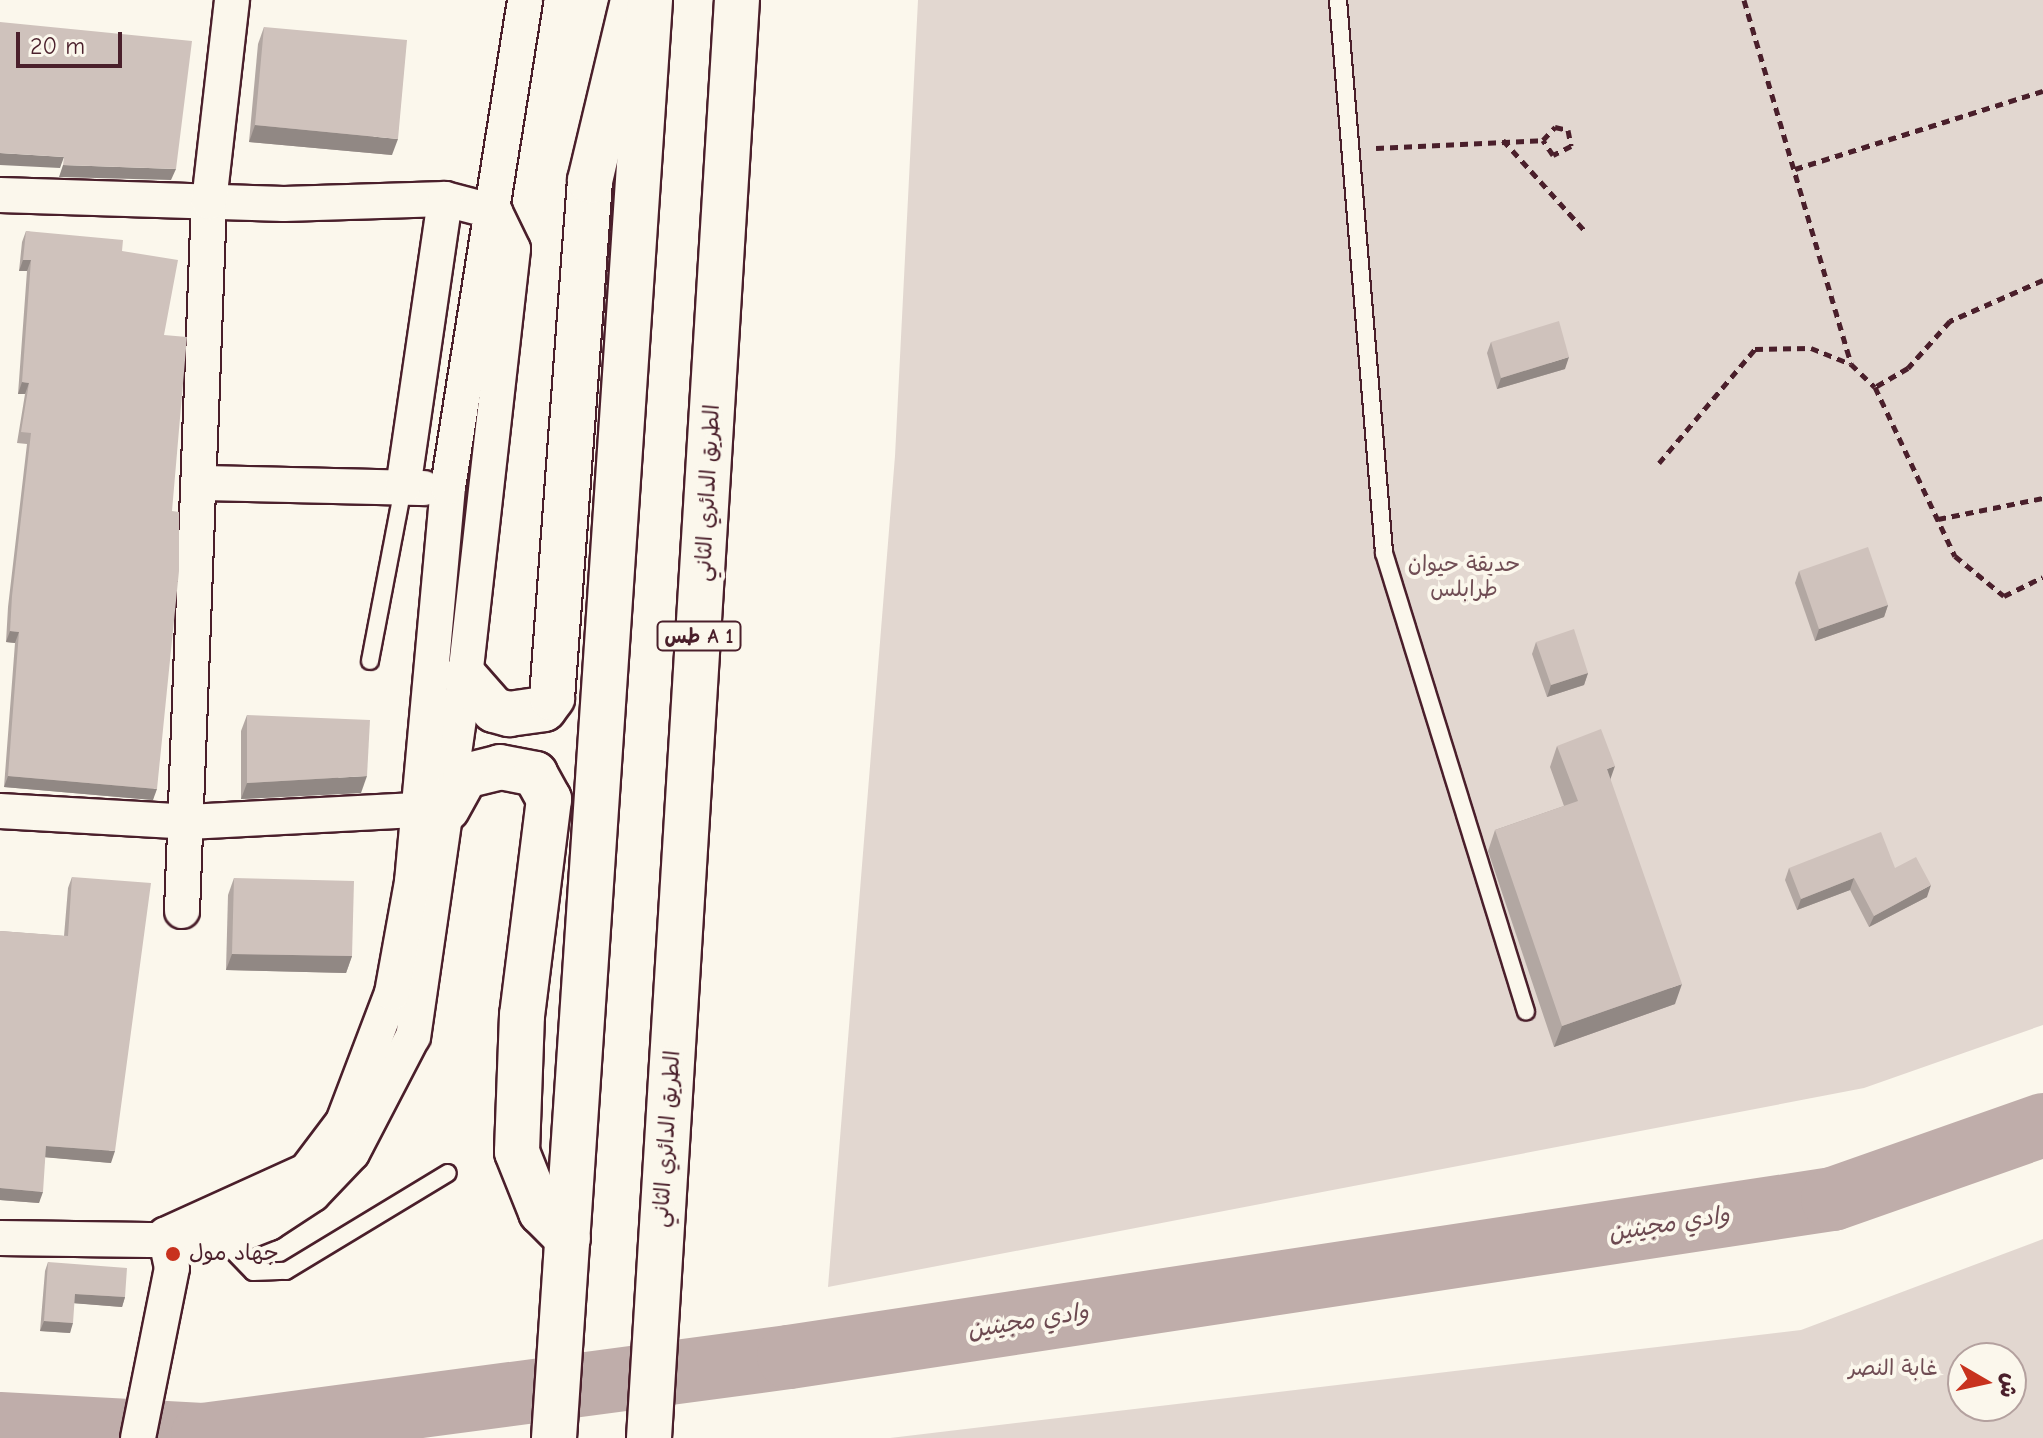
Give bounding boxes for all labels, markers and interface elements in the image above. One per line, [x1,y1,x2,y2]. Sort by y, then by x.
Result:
scale bar [20,16,126,66]
text: 20 m [30,32,85,60]
street label: الطريق الدائري الثاني [690,404,726,582]
park label: حديقة حيوان طرابلس [1408,551,1520,602]
road number: طس A 1 [655,620,743,652]
street label: الطريق الدائري الثاني [648,1050,686,1228]
water label: وادي مجينين [1606,1200,1732,1248]
place label: جهاد مول [189,1241,279,1267]
marker: جهاد مول [164,1245,182,1263]
water label: وادي مجينين [965,1297,1091,1345]
north arrow [1947,1342,2027,1422]
park label: غابة النصر [1848,1356,1938,1382]
text: ش [1994,1371,2023,1399]

